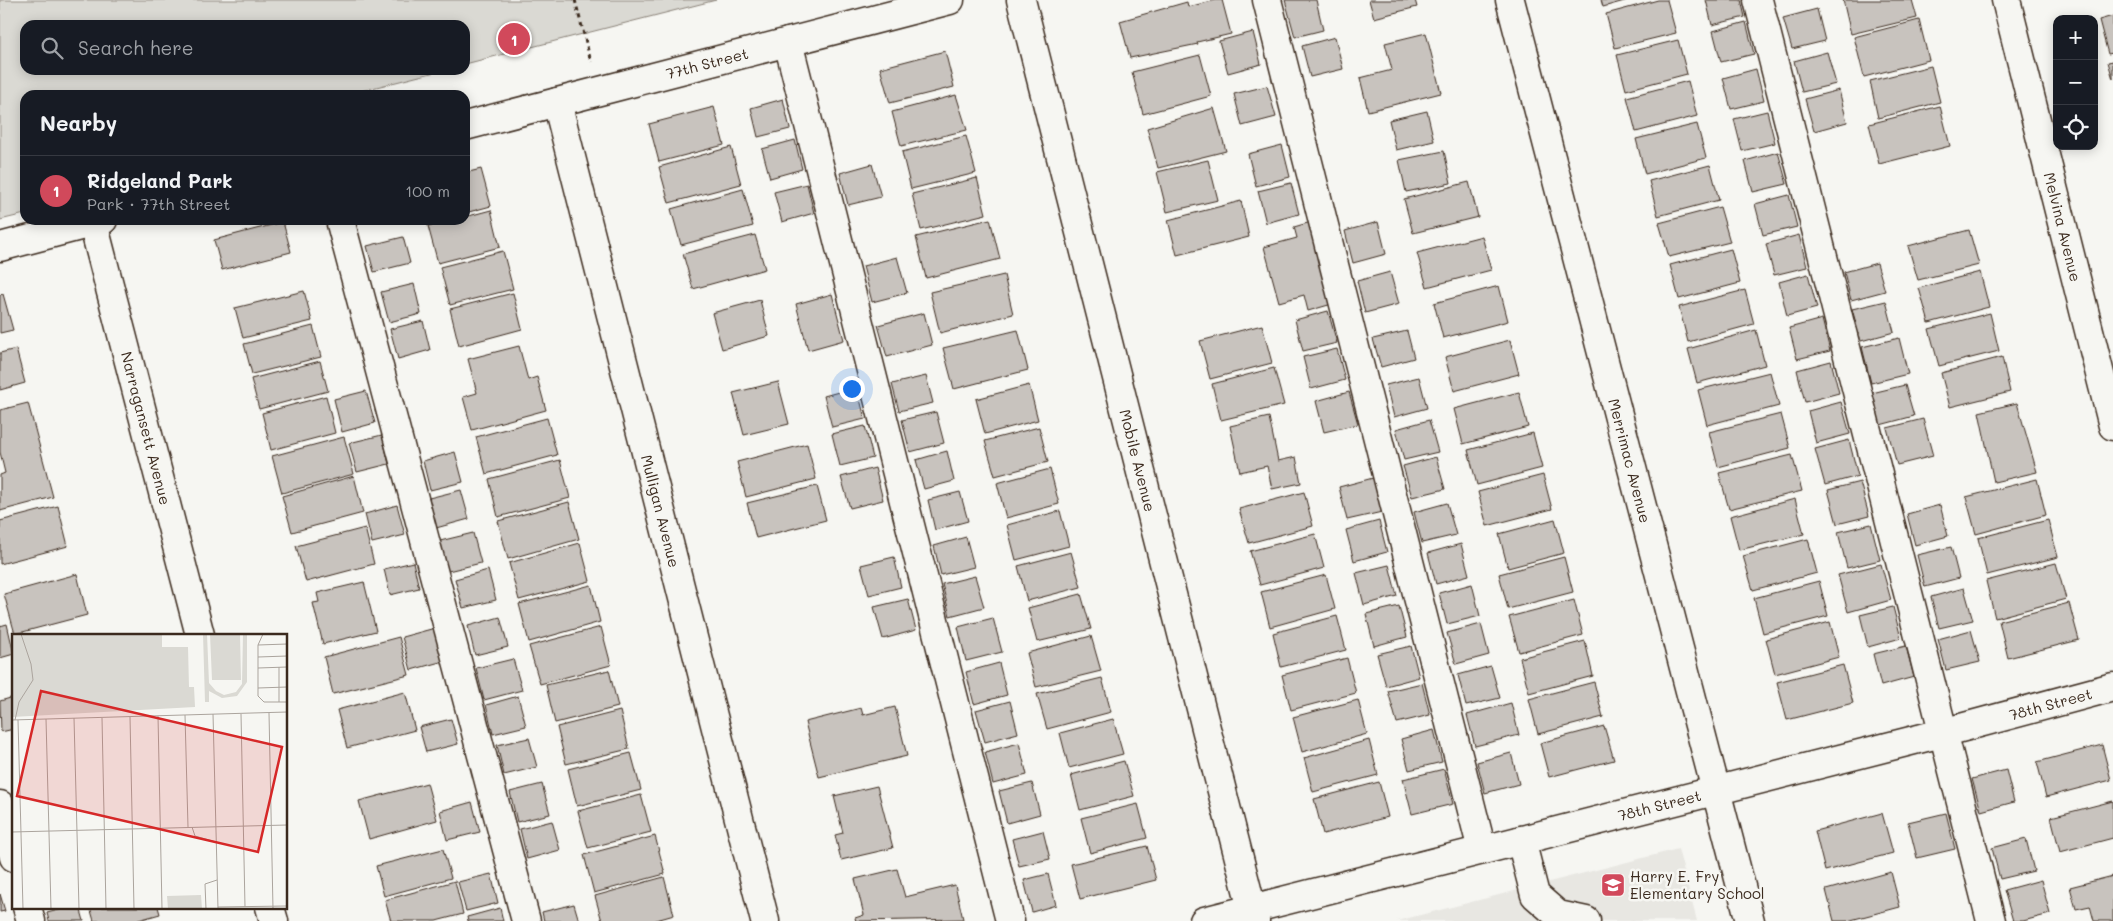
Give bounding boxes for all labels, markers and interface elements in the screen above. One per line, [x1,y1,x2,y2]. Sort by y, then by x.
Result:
map controls [2053,15,2098,150]
button: + [2053,15,2098,60]
search box [20,20,470,75]
pin: 1 [498,20,530,58]
icon: search [38,34,66,62]
text: Search here [78,35,194,60]
street label: 77th Street [664,43,750,83]
button: − [2053,60,2098,105]
button: locate [2053,105,2098,150]
text: Nearby [40,109,117,136]
text: Ridgeland Park [87,168,233,193]
street label: Melvina Avenue [2040,170,2086,284]
text: 1 [52,180,60,201]
text: 100 m [405,180,450,201]
text: Park · 77th Street [87,193,230,214]
street label: Narragansett Avenue [117,349,176,507]
your location [839,376,865,402]
street label: Merrimac Avenue [1604,396,1656,525]
street label: Mobile Avenue [1115,407,1161,514]
street label: Mulligan Avenue [637,453,685,569]
inset map [12,634,288,908]
street label: 78th Street [2007,683,2094,725]
street label: 78th Street [1616,785,1703,825]
place label: Harry E. Fry Elementary School [1630,866,1765,903]
school or university icon: Harry E. Fry Elementary School [1600,872,1626,898]

